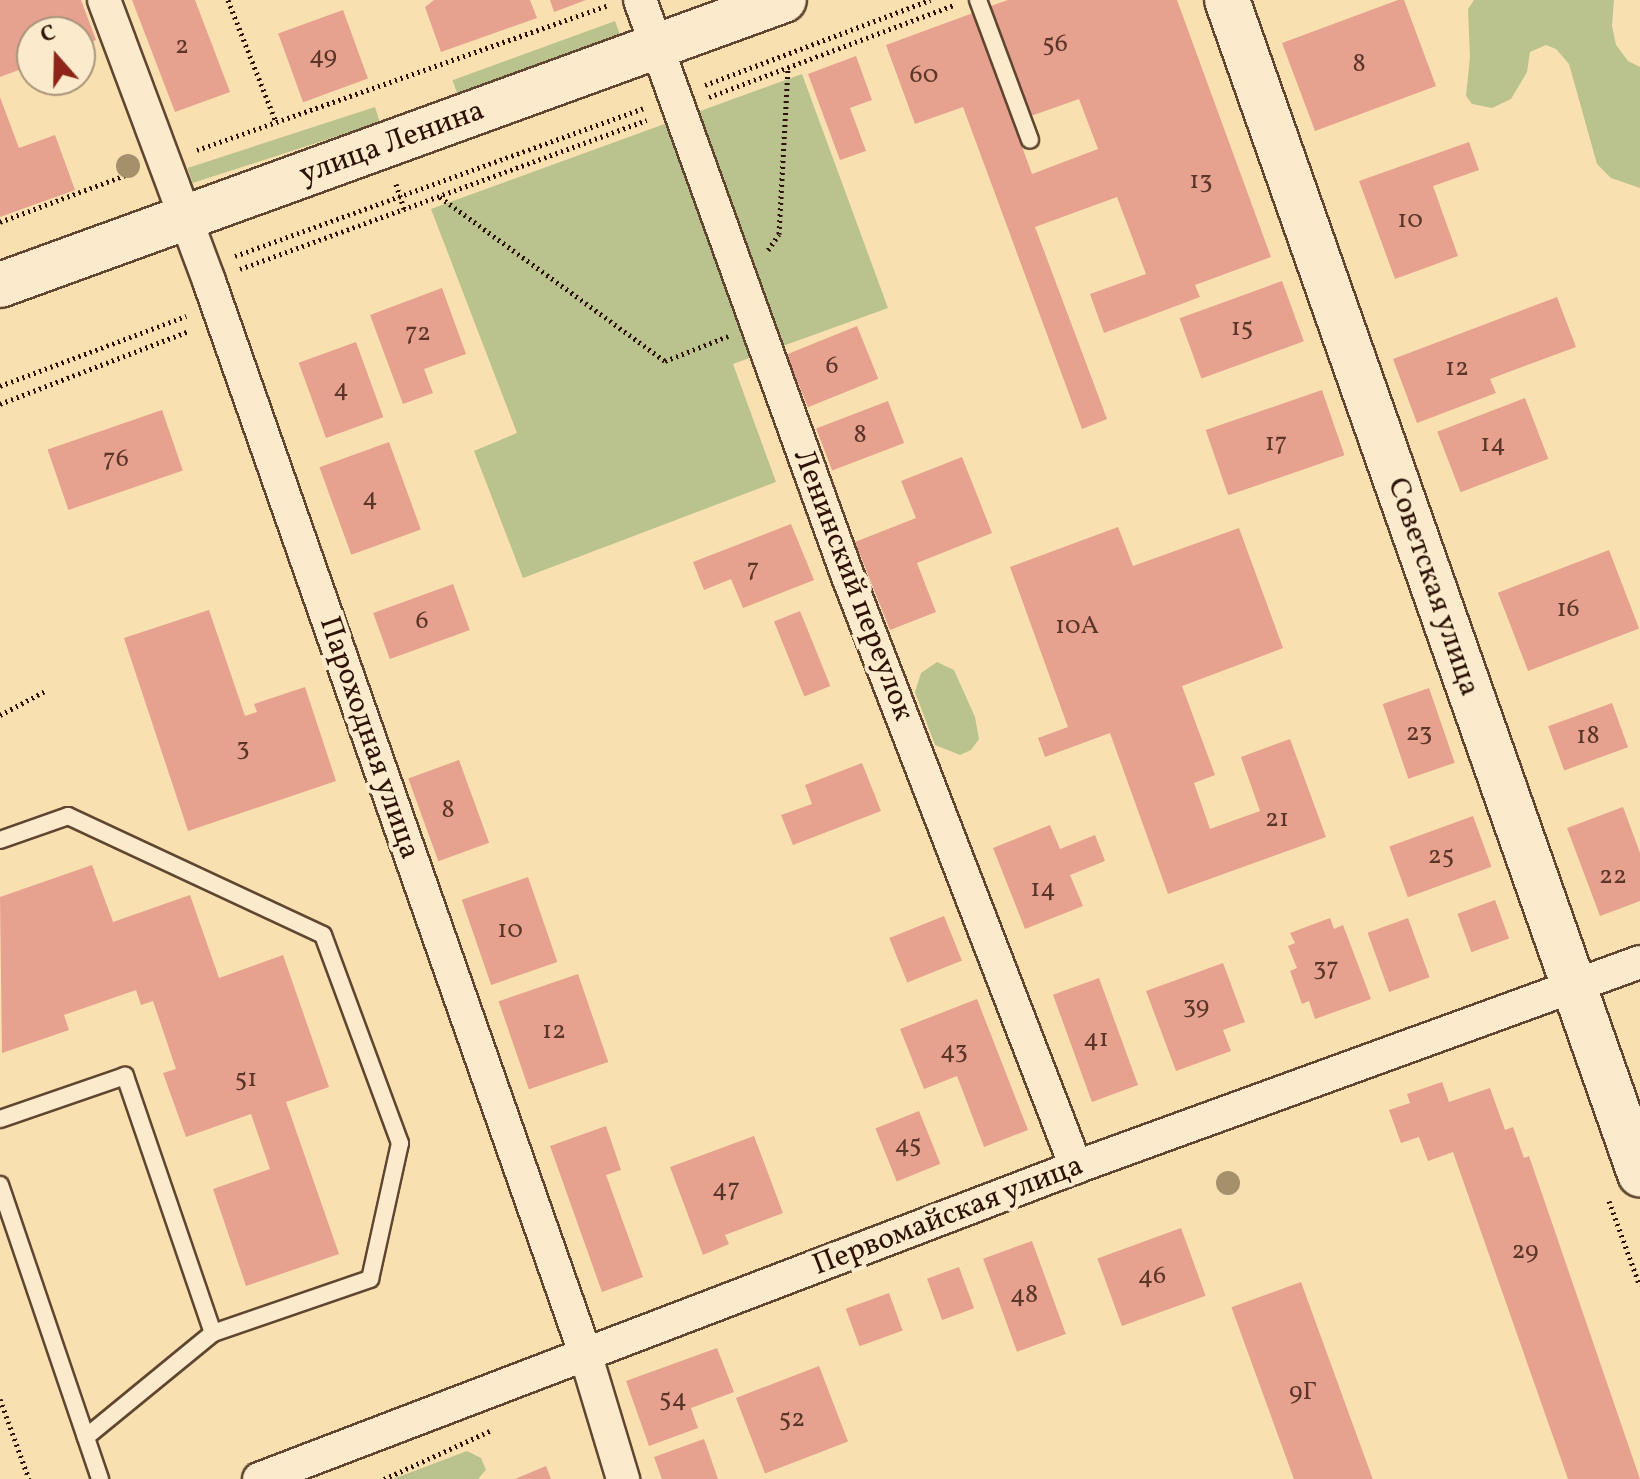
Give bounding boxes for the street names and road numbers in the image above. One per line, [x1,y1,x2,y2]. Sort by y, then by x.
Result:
street label: улица Ленина [295,93,489,193]
street label: Ленинский переулок [785,444,921,726]
street label: Советская улица [1379,473,1487,701]
street label: Пароходная улица [310,612,428,864]
street label: Первомайская улица [807,1148,1089,1284]

